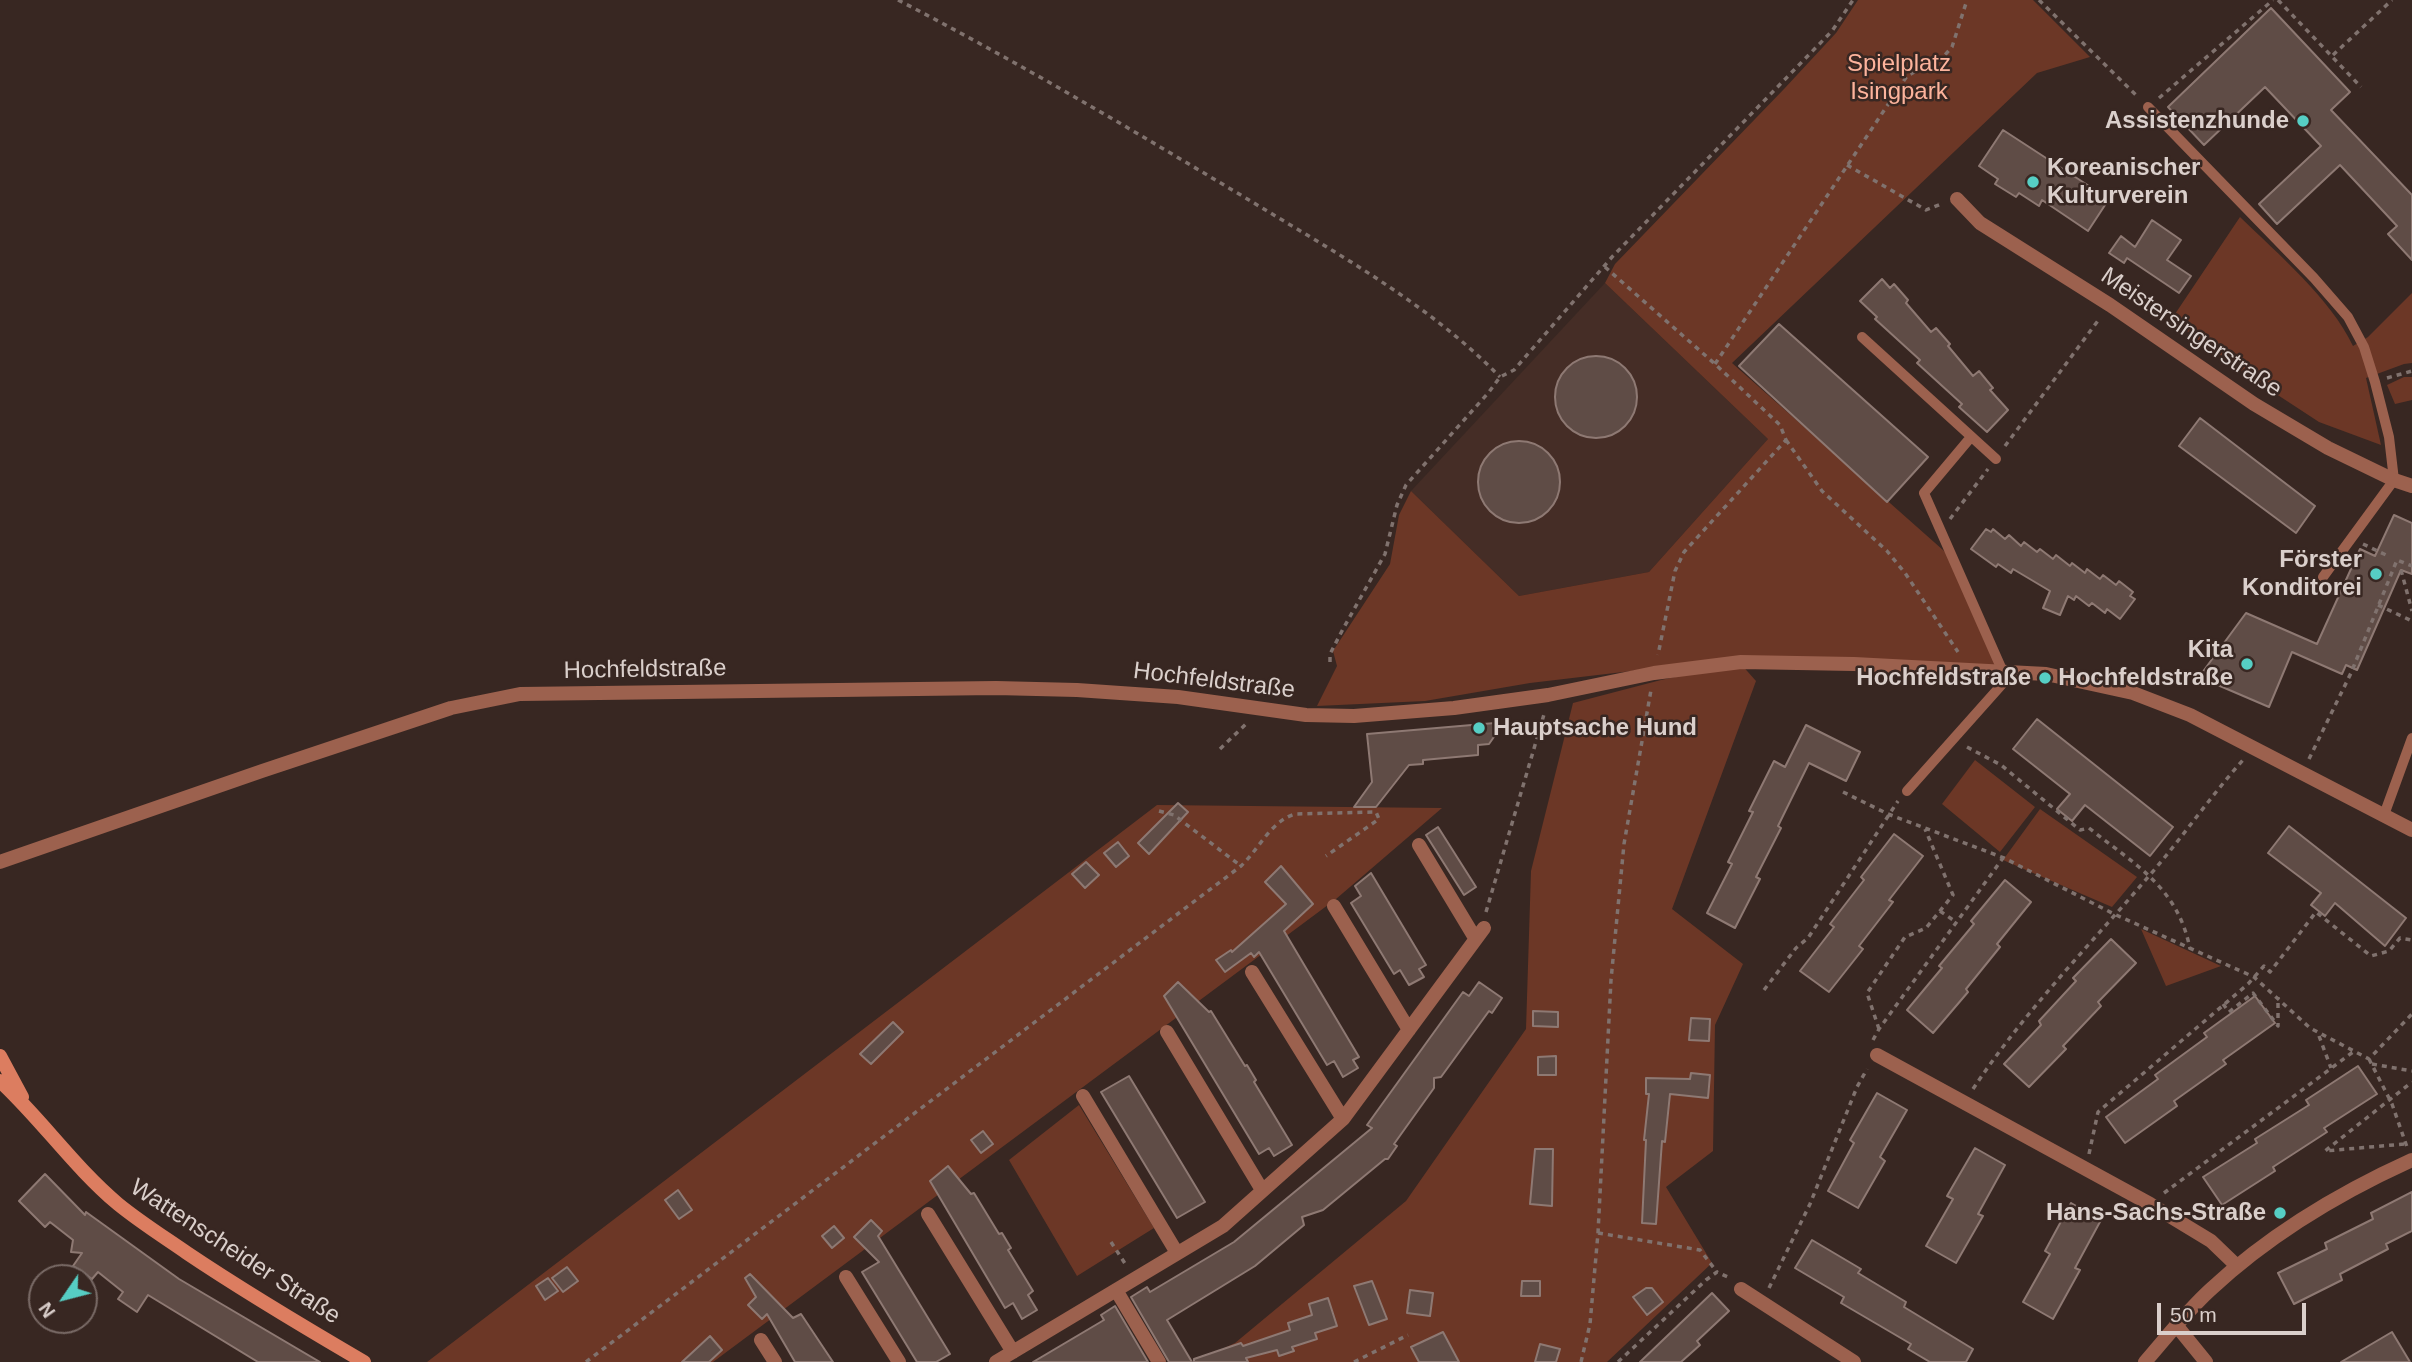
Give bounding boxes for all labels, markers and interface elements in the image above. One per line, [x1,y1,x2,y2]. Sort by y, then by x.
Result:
park label: Spielplatz Isingpark [1847,50,1951,106]
place label: Assistenzhunde [2105,107,2289,135]
marker: Assistenzhunde [2295,113,2311,129]
place label: Koreanischer Kulturverein [2047,154,2200,210]
marker: Koreanischer Kulturverein [2025,174,2041,190]
street label: Meistersingerstraße [2095,262,2287,404]
place label: Förster Konditorei [2242,546,2362,602]
marker: Förster Konditorei [2368,566,2384,582]
place label: Kita Hochfeldstraße [2058,636,2233,692]
street label: Hochfeldstraße [563,654,727,686]
marker: Kita Hochfeldstraße [2239,656,2255,672]
street label: Hochfeldstraße [1131,657,1297,705]
place label: Hochfeldstraße [1856,664,2031,692]
marker: Hochfeldstraße [2037,670,2053,686]
place label: Hauptsache Hund [1493,714,1697,742]
marker: Hauptsache Hund [1471,720,1487,736]
street label: Wattenscheider Straße [125,1173,345,1331]
place label: Hans-Sachs-Straße [2046,1199,2266,1227]
marker: Hans-Sachs-Straße [2272,1205,2288,1221]
north arrow [28,1264,98,1334]
scale bar [2160,1288,2309,1332]
text: N [34,1299,60,1322]
text: 50 m [2170,1303,2217,1326]

